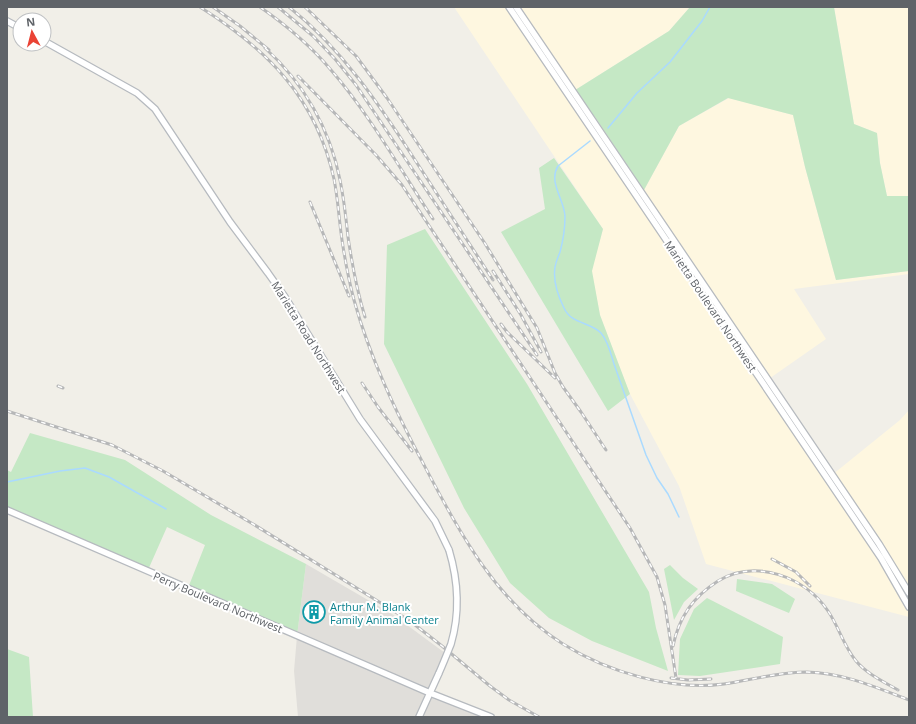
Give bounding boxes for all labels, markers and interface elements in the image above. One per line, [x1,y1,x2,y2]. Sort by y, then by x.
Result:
north arrow [12,12,52,52]
text: N [25,14,36,30]
street label: Marietta Boulevard Northwest [661,237,761,375]
street label: Marietta Road Northwest [268,278,350,396]
street label: Perry Boulevard Northwest [151,568,285,636]
building icon: Arthur M. Blank Family Animal Center [301,599,327,625]
place label: Arthur M. Blank Family Animal Center [330,599,439,627]

